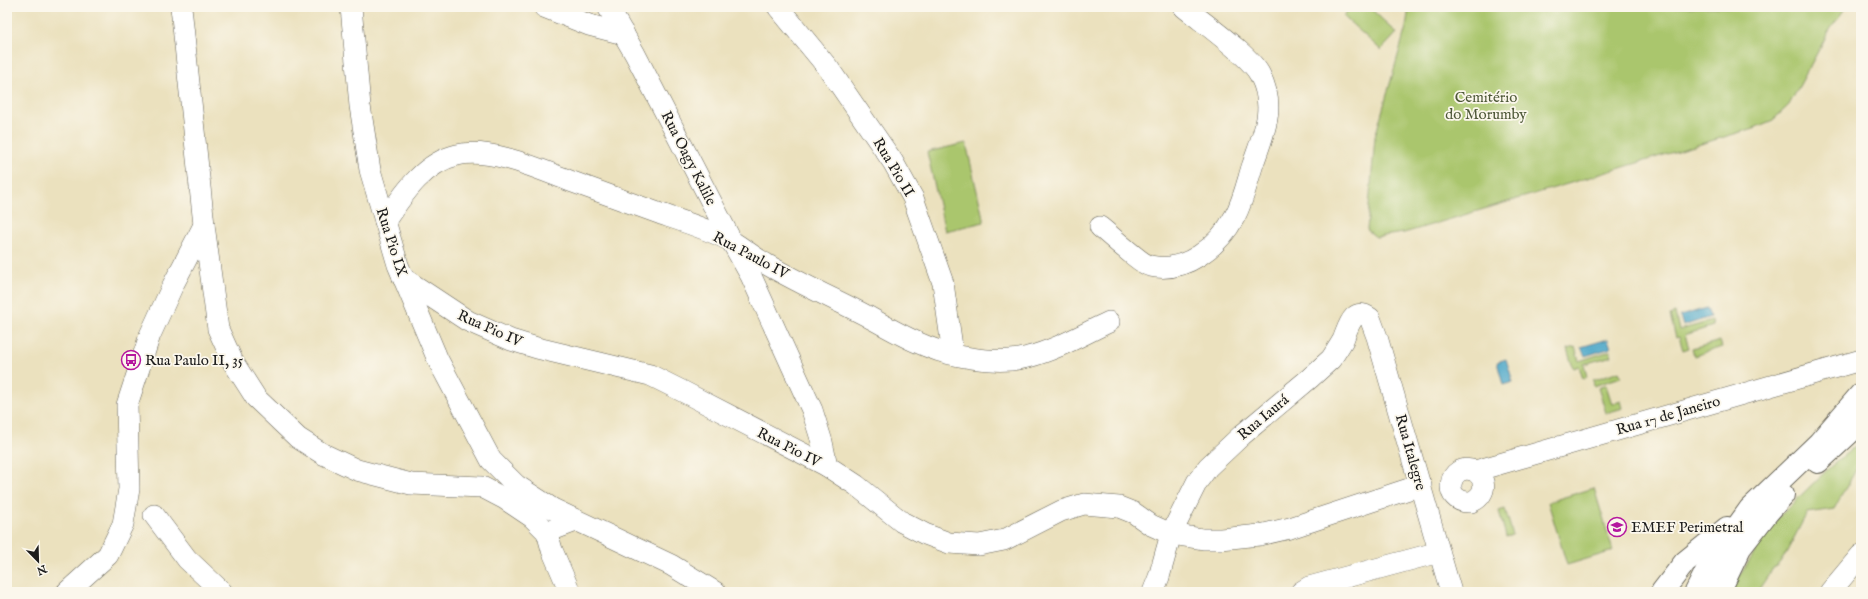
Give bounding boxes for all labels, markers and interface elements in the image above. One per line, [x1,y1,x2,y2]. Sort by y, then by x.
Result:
park label: Cemitério do Morumby [1445,88,1527,124]
street label: Rua Oagy Kalile [657,108,721,209]
street label: Rua Pio II [868,134,919,201]
street label: Rua Pio IX [371,205,412,279]
street label: Rua Paulo IV [710,227,793,284]
street label: Rua Pio IV [454,306,526,352]
bus stop icon: Rua Paulo II, 35 [120,349,142,371]
place label: Rua Paulo II, 35 [145,351,244,370]
street label: Rua Iaurá [1234,390,1293,444]
street label: Rua 17 de Janeiro [1614,392,1722,439]
street label: Rua Italegre [1391,412,1430,492]
street label: Rua Pio IV [754,423,825,472]
school or university icon: EMEF Perimetral [1606,516,1628,538]
place label: EMEF Perimetral [1631,518,1744,537]
north arrow [18,541,58,581]
text: N [34,561,50,578]

